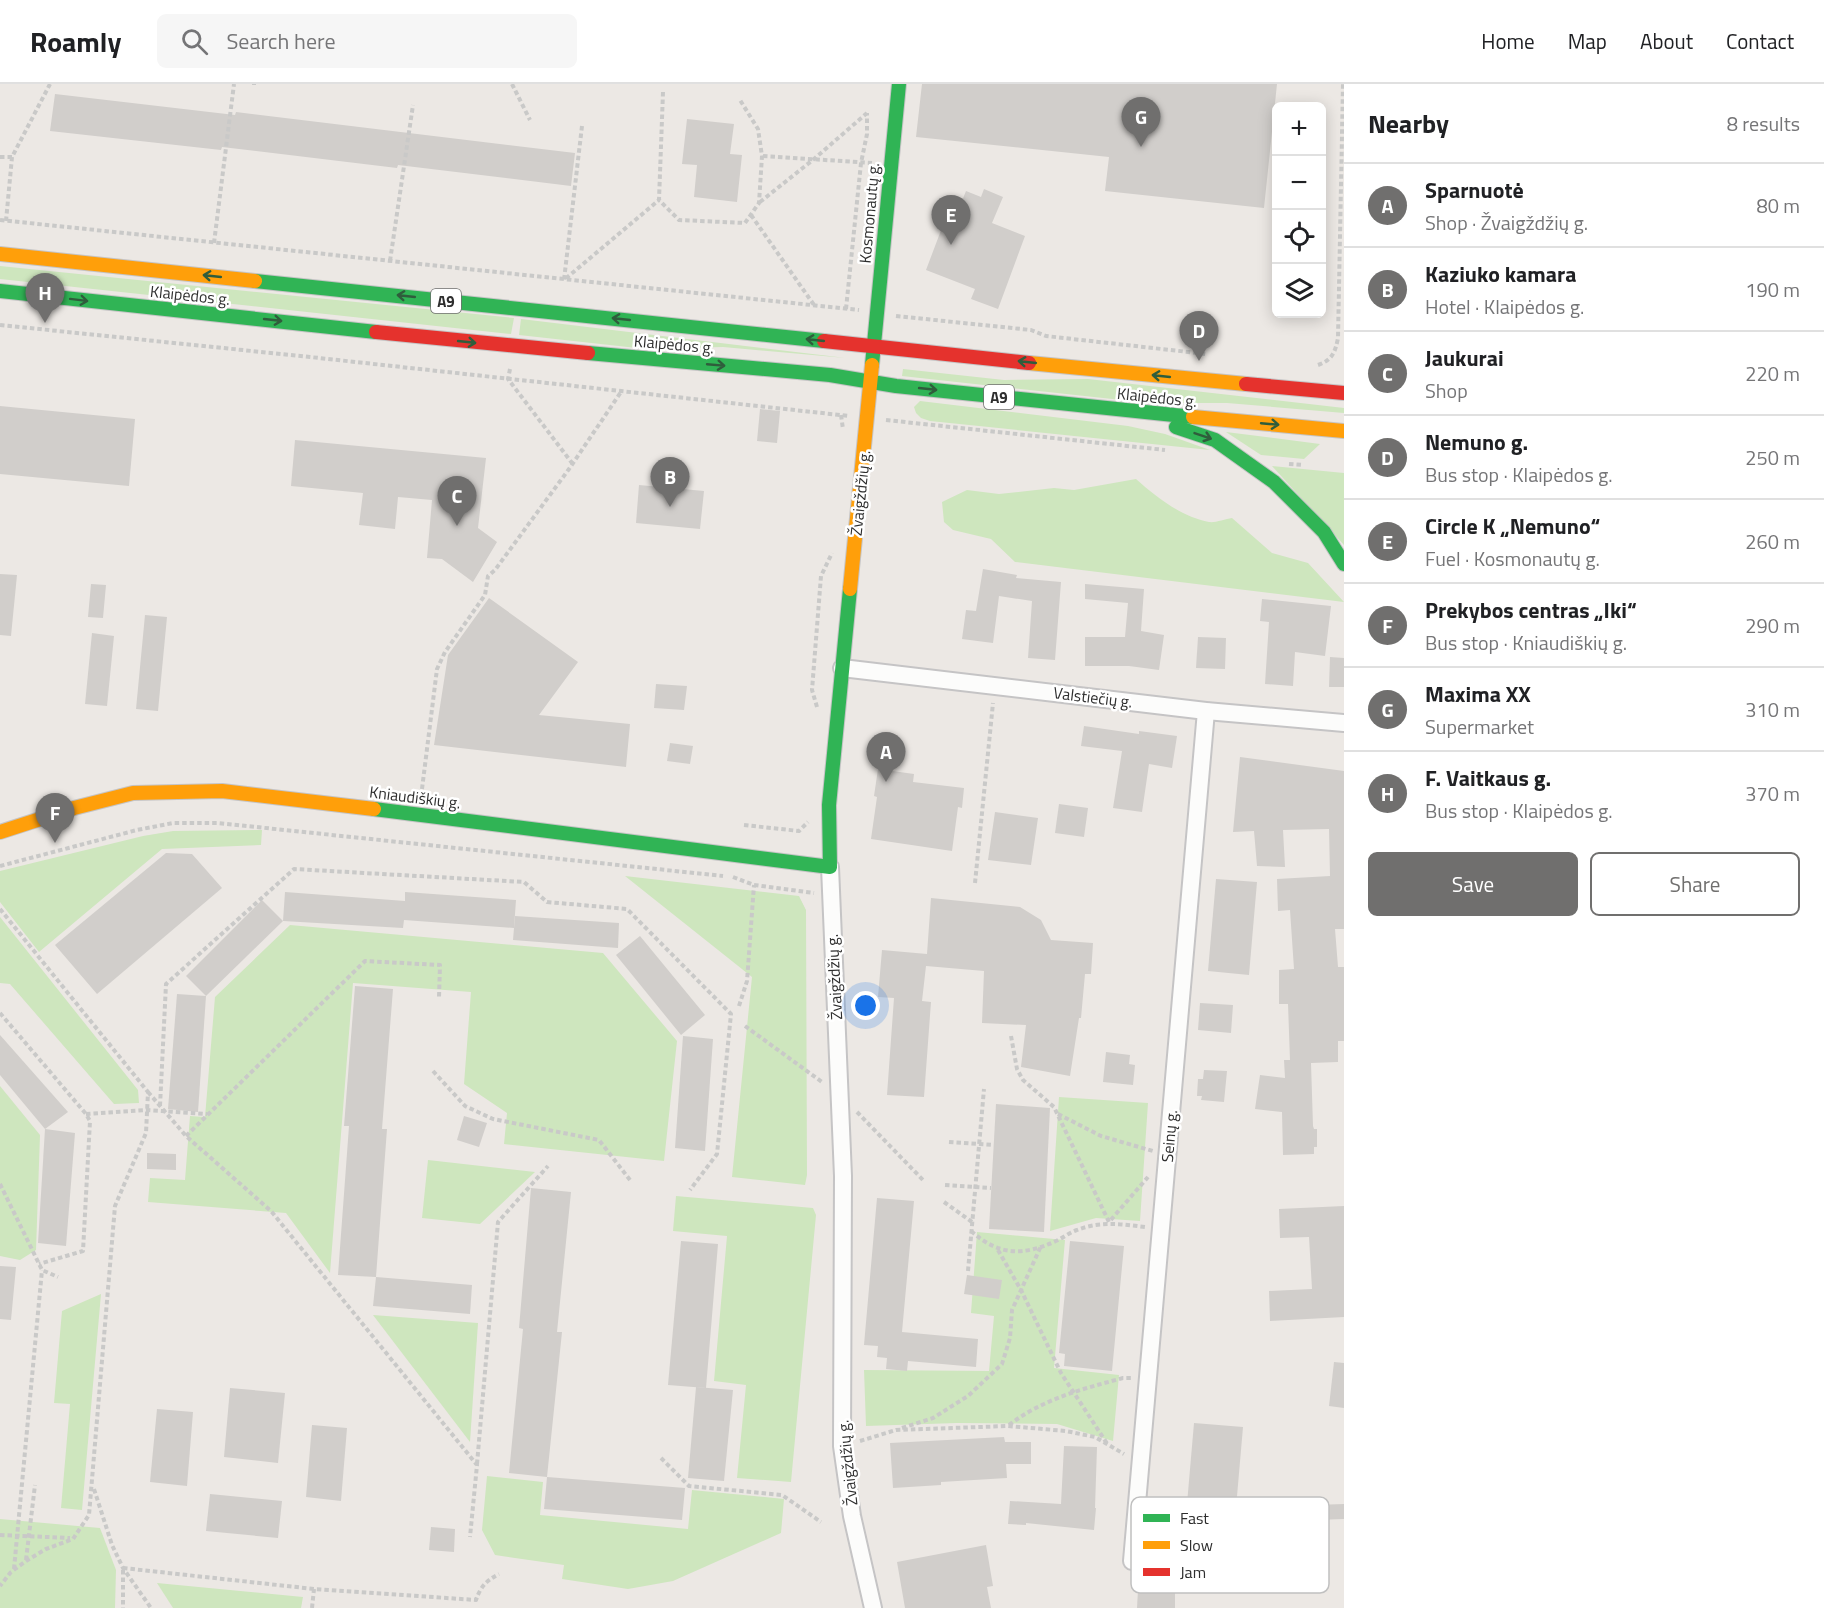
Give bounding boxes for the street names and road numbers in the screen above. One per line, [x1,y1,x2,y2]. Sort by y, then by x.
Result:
street label: Kosmonautų g. [853,162,885,264]
street label: Klaipėdos g. [149,279,231,311]
road number: A9 [431,289,461,313]
street label: Klaipėdos g. [633,329,715,359]
street label: Klaipėdos g. [1116,381,1198,413]
road number: A9 [984,385,1014,409]
street label: Žvaigždžių g. [844,449,876,537]
street label: Valstiečių g. [1052,680,1134,714]
street label: Kniaudiškių g. [368,779,462,815]
street label: Žvaigždžių g. [820,934,848,1020]
street label: Seinų g. [1155,1109,1183,1163]
street label: Žvaigždžių g. [831,1419,863,1507]

